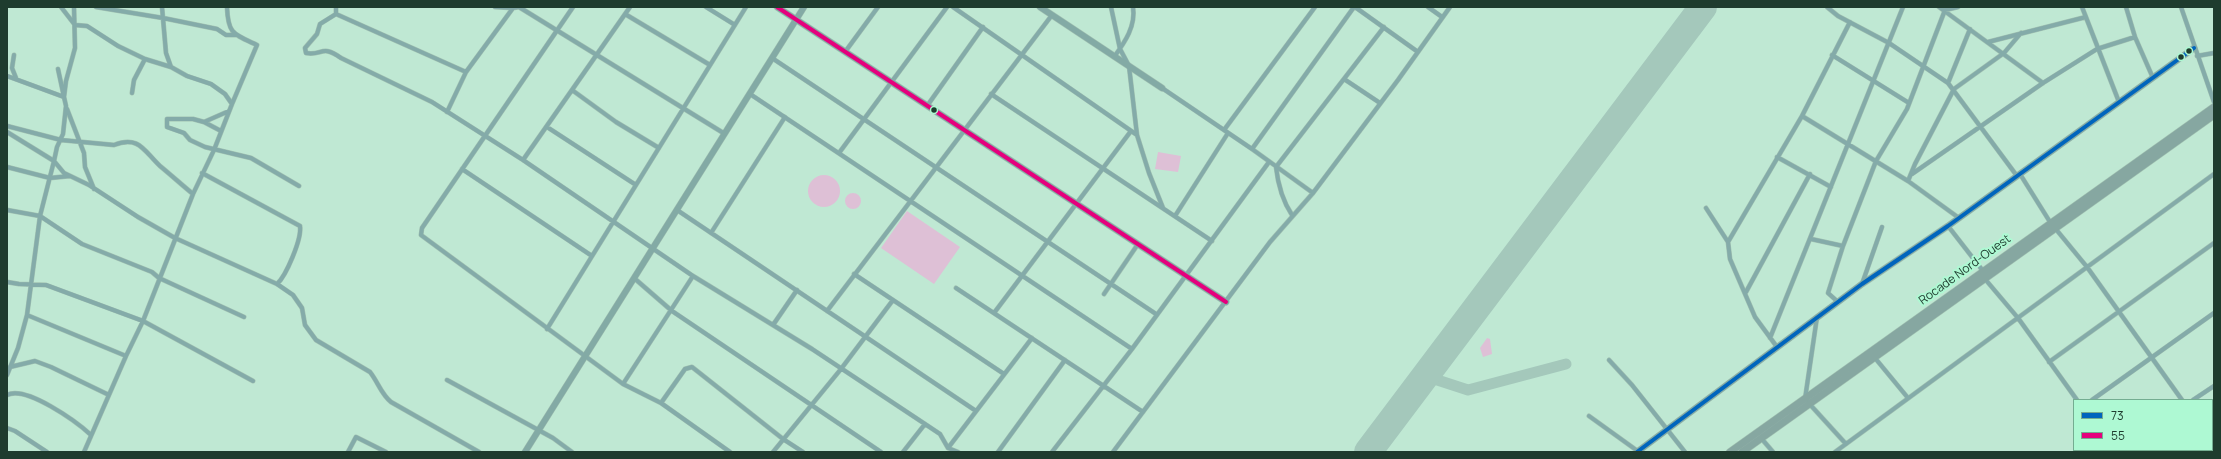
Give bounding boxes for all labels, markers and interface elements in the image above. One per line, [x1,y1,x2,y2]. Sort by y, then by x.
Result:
unlabelled marker [2184,46,2194,56]
unlabelled marker [2176,52,2186,62]
unlabelled marker [929,105,939,115]
street label: Rocade Nord-Ouest [1916,232,2014,308]
legend [2073,399,2213,451]
text: 73 [2111,407,2124,424]
text: 55 [2111,427,2125,444]

